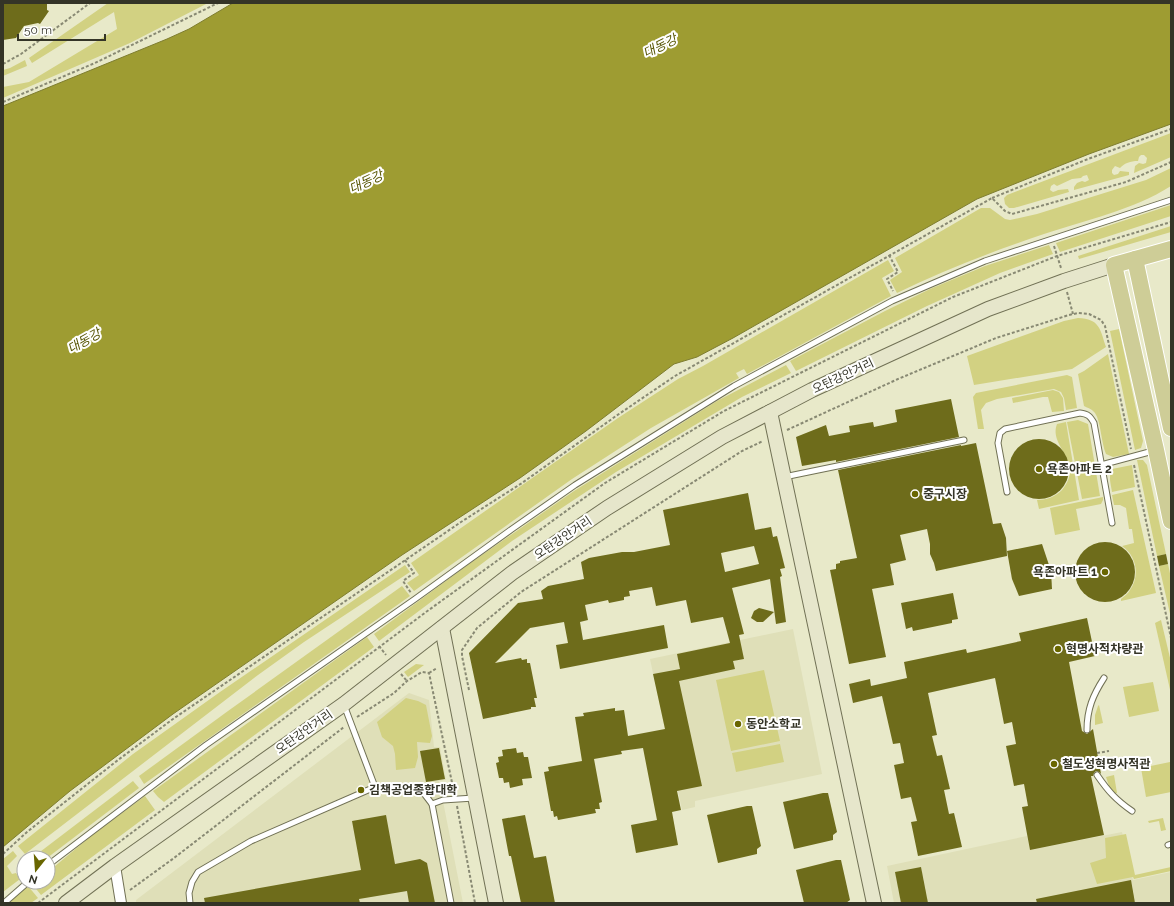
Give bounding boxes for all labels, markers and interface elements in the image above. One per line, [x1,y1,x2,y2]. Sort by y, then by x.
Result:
scale bar [18,16,105,42]
text: 50 m [24,23,52,37]
water label: 대동강 [641,31,681,61]
water label: 대동강 [347,167,387,196]
water label: 대동강 [65,325,105,356]
street label: 오탄강안거리 [810,356,876,396]
place label: 욕존아파트 2 [1047,462,1112,476]
marker: 욕존아파트 2 [1034,464,1044,474]
place label: 중구시장 [923,487,967,501]
marker: 중구시장 [910,489,920,499]
street label: 오탄강안거리 [532,514,594,562]
place label: 욕존아파트 1 [1033,565,1097,579]
marker: 욕존아파트 1 [1100,567,1110,577]
place label: 혁명사적차량관 [1066,642,1143,656]
marker: 혁명사적차량관 [1053,644,1063,654]
street label: 오탄강안거리 [273,707,335,757]
place label: 동안소학교 [746,717,801,731]
marker: 동안소학교 [733,719,743,729]
place label: 철도성혁명사적관 [1062,757,1150,771]
marker: 철도성혁명사적관 [1049,759,1059,769]
place label: 김책공업종합대학 [369,783,457,797]
marker: 김책공업종합대학 [356,785,366,795]
north arrow [16,850,56,890]
text: N [27,872,39,887]

